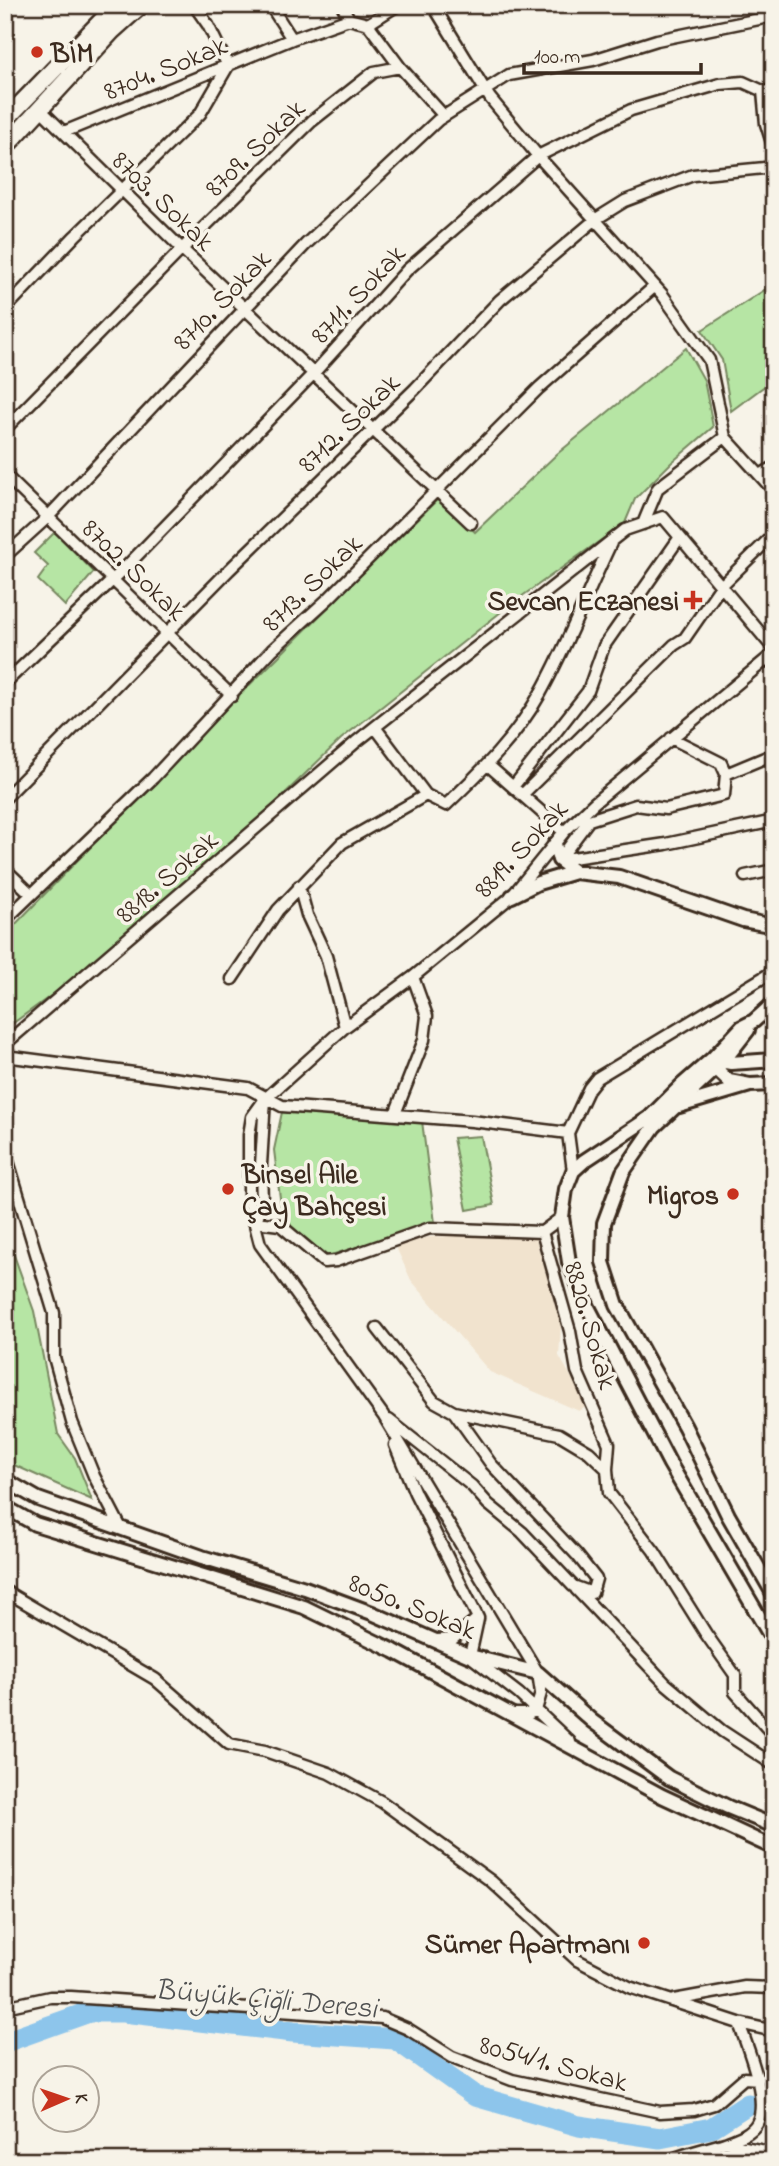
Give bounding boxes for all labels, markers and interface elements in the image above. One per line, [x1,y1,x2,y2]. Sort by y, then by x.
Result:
street label: 8704. Sokak [98,27,235,114]
scale bar [524,32,700,76]
place label: BİM [49,35,93,76]
text: 100 m [534,43,580,73]
marker: BİM [29,44,45,60]
street label: 8709. Sokak [197,90,317,208]
street label: 8703. Sokak [101,143,223,263]
street label: 8711. Sokak [302,236,417,355]
street label: 8710. Sokak [165,241,283,361]
street label: 8712. Sokak [290,364,412,484]
street label: 8702. Sokak [71,511,195,633]
street label: 8713. Sokak [254,525,374,643]
place label: Sevcan Eczanesi [487,583,679,624]
marker: Sevcan Eczanesi [685,592,701,608]
street label: 8819. Sokak [466,791,580,909]
street label: 8818. Sokak [108,822,229,935]
place label: Binsel Aile Çay Bahçesi [240,1156,387,1229]
place label: Migros [647,1177,719,1219]
marker: Binsel Aile Çay Bahçesi [220,1181,236,1197]
marker: Migros [725,1186,741,1202]
street label: 8820. Sokak [551,1257,627,1395]
street label: 8050. Sokak [342,1564,483,1653]
place label: Sümer Apartmanı [425,1926,630,1967]
marker: Sümer Apartmanı [636,1935,652,1951]
water label: Büyük Çiğli Deresi [153,1969,381,2033]
street label: 8054/1. Sokak [474,2026,632,2105]
north arrow [32,2064,102,2134]
text: K [67,2093,94,2104]

